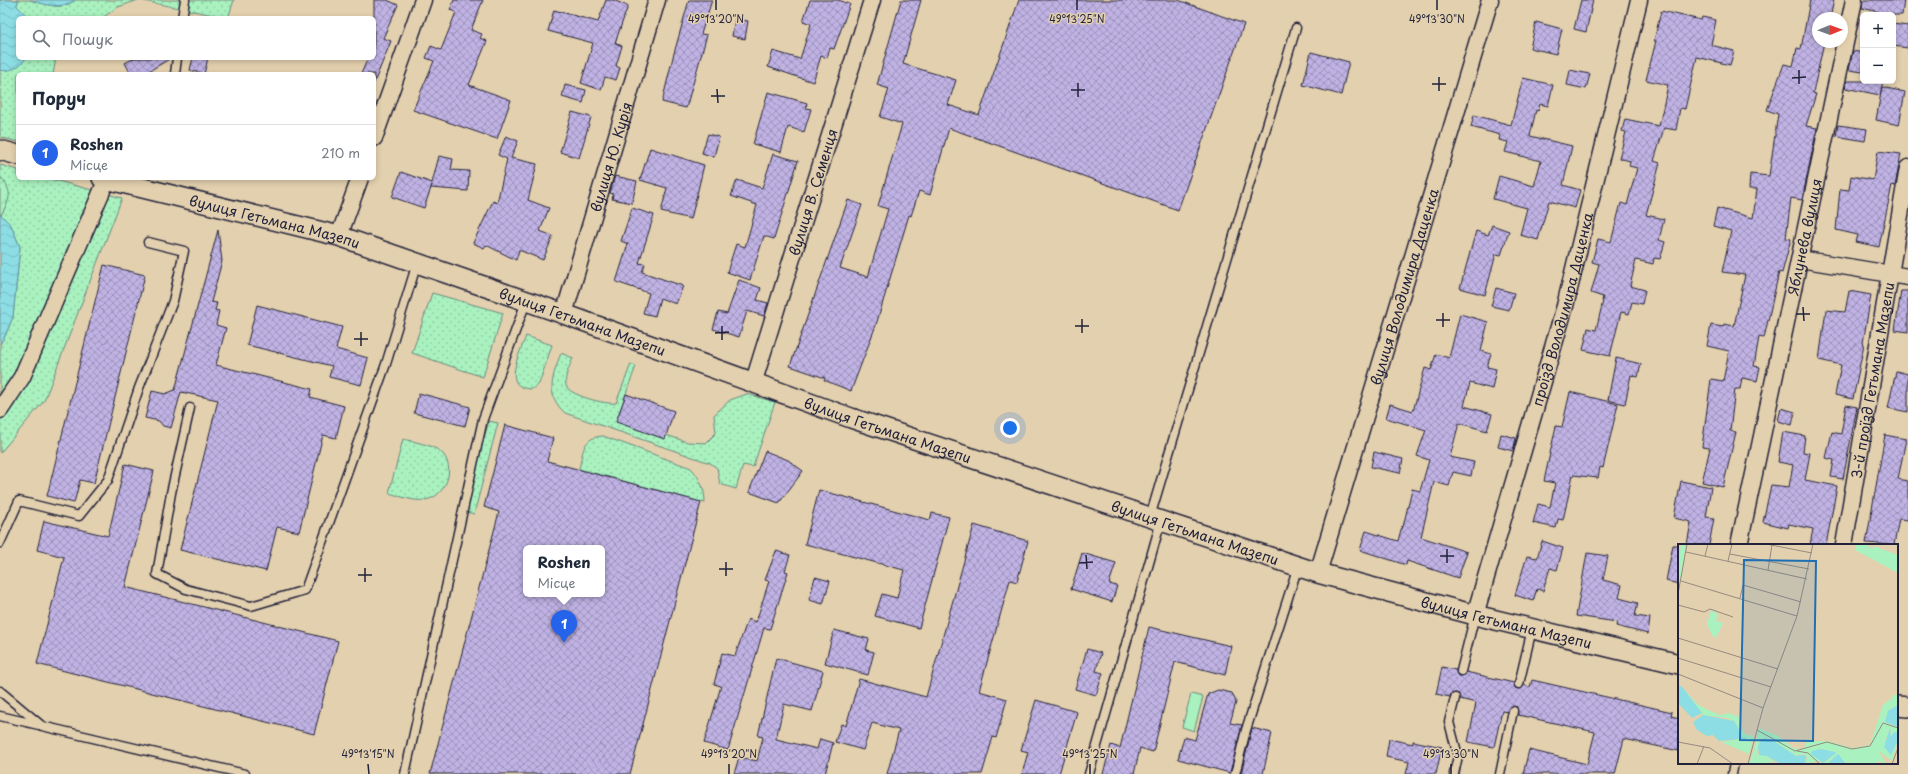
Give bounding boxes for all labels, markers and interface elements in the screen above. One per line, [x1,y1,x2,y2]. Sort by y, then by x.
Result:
text: 49°13'20"N [688,11,744,26]
text: 49°13'25"N [1049,11,1105,26]
text: 49°13'30"N [1409,11,1465,26]
north arrow [1812,12,1848,48]
map controls [1860,12,1896,84]
button: + [1860,12,1896,48]
search box [16,16,376,60]
icon: search [30,27,52,49]
text: Пошук [62,27,113,50]
button: − [1860,48,1896,84]
text: Поруч [32,85,86,111]
street label: вулиця Ю. Курія [584,99,637,214]
street label: вулиця В. Семенця [783,126,842,258]
text: Roshen [70,132,123,155]
text: 1 [42,143,48,162]
text: 210 m [321,143,360,162]
text: Місце [70,155,108,174]
street label: Яблунева вулиця [1782,177,1827,297]
street label: вулиця Володимира Даценка [1365,185,1443,388]
street label: вулиця Гетьмана Мазепи [187,189,363,253]
street label: проїзд Володимира Даценка [1526,210,1598,408]
street label: 3-й проїзд Гетьмана Мазепи [1845,281,1899,480]
street label: вулиця Гетьмана Мазепи [497,282,669,360]
street label: вулиця Гетьмана Мазепи [801,391,974,468]
your location [1000,418,1020,438]
street label: вулиця Гетьмана Мазепи [1109,495,1282,570]
inset map [1678,544,1898,764]
popup [523,545,605,597]
text: Roshen [537,550,591,573]
text: Місце [537,573,575,592]
street label: вулиця Гетьмана Мазепи [1419,590,1594,653]
pin: 1 [551,610,577,643]
text: 49°13'15"N [342,746,395,761]
text: 49°13'20"N [701,746,757,761]
text: 49°13'25"N [1062,746,1118,761]
text: 49°13'30"N [1423,746,1479,761]

